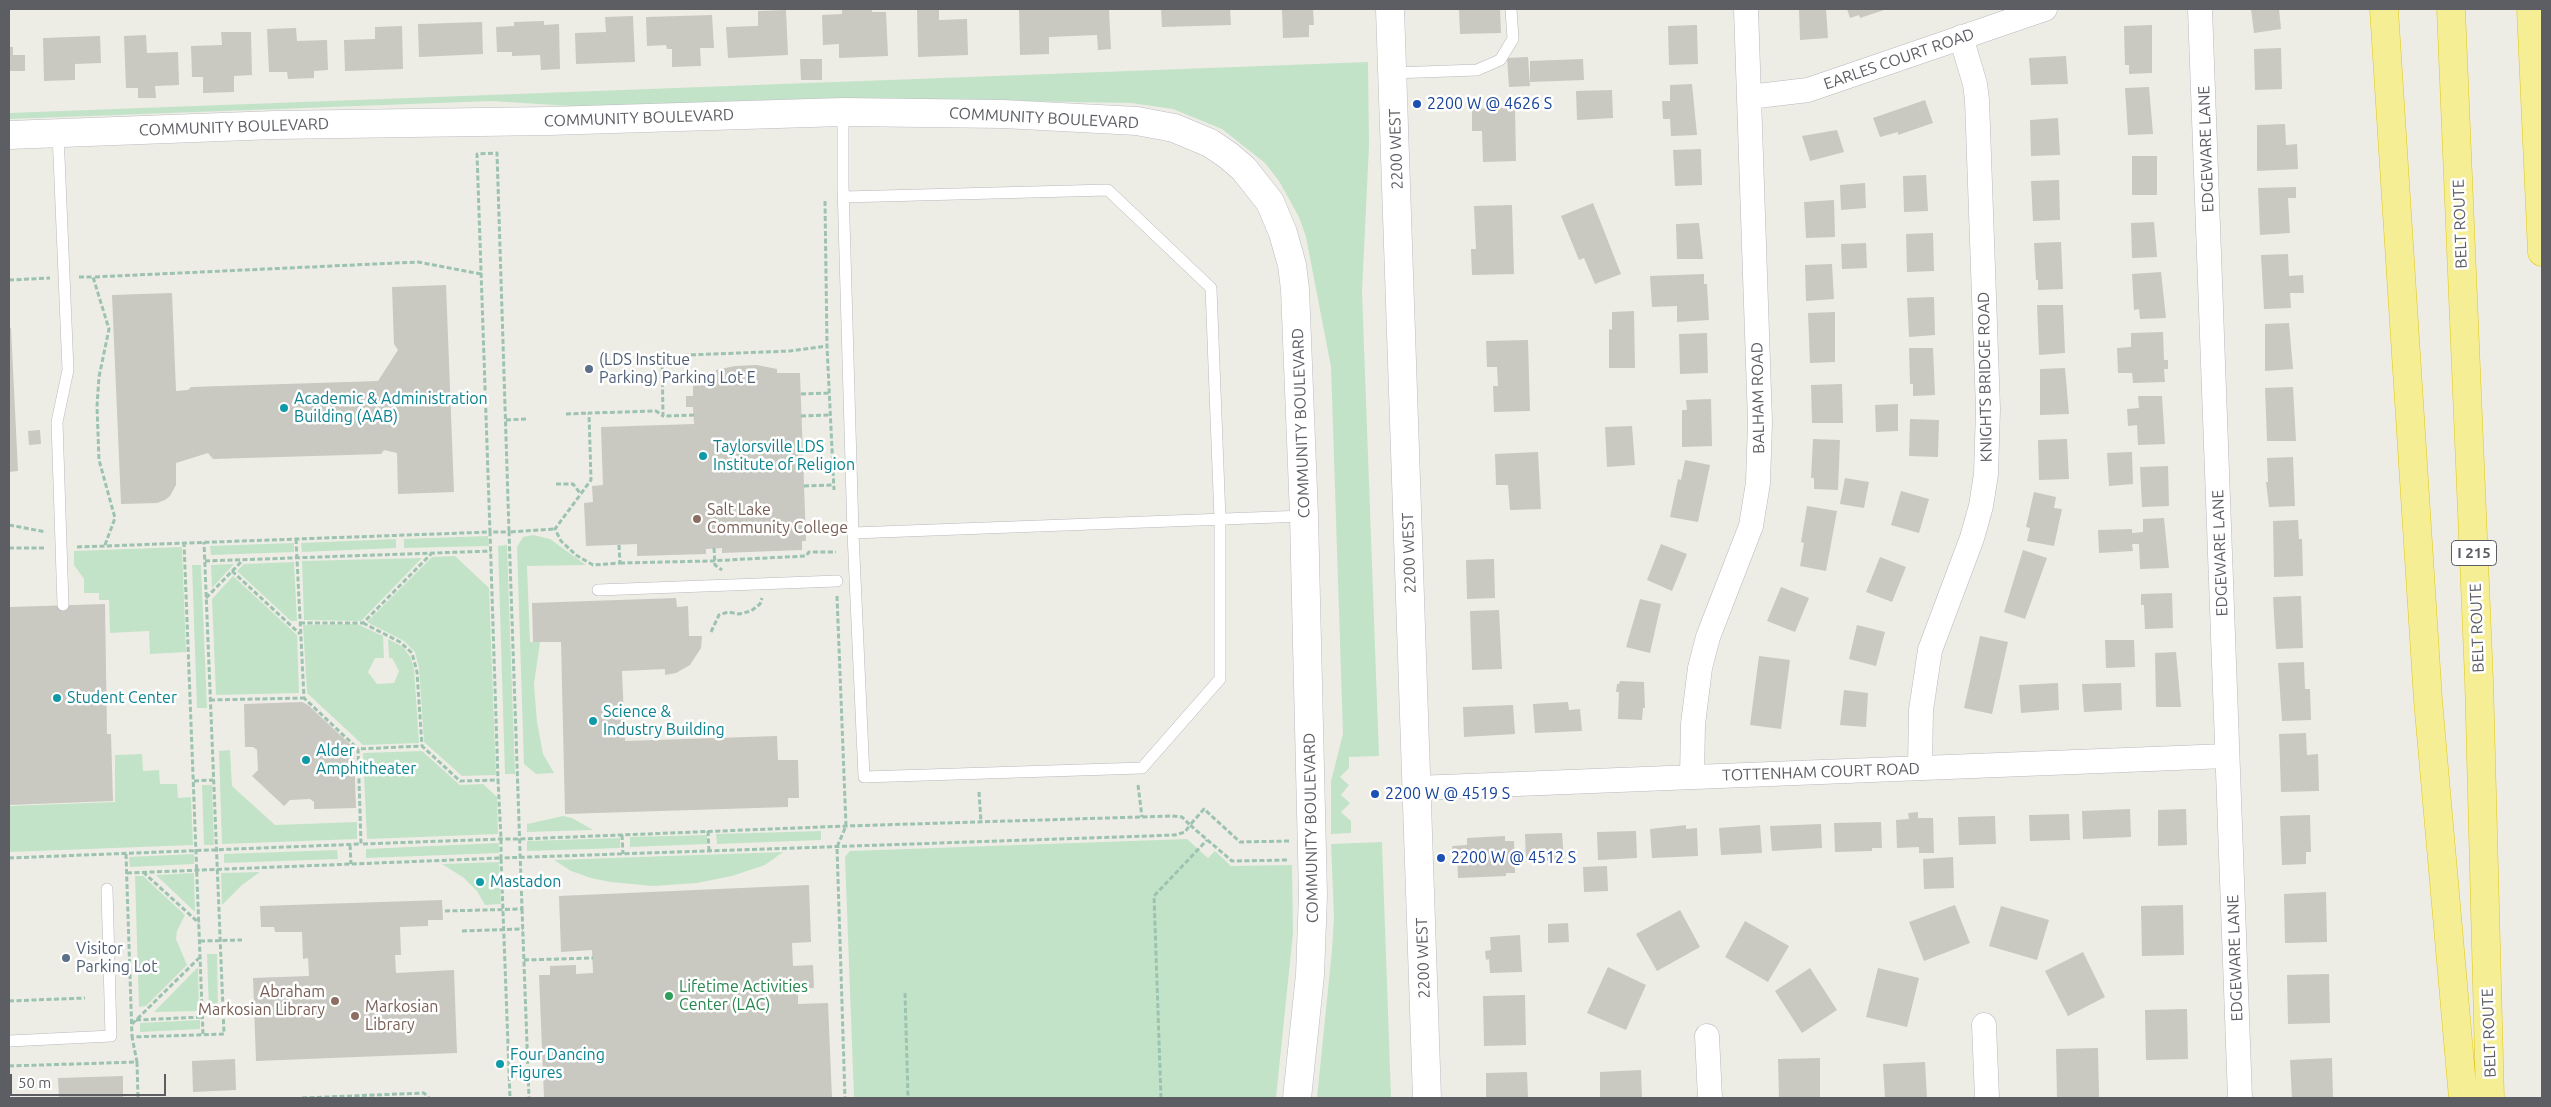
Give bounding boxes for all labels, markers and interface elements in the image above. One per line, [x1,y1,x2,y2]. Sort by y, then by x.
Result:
street label: EARLES COURT ROAD [1821,24,1977,94]
street label: EDGEWARE LANE [2194,85,2218,213]
place label: 2200 W @ 4626 S [1427,94,1552,114]
marker: 2200 W @ 4626 S [1411,98,1423,110]
street label: COMMUNITY BOULEVARD [949,103,1139,133]
street label: COMMUNITY BOULEVARD [544,105,734,131]
street label: 2200 WEST [1385,108,1407,190]
street label: COMMUNITY BOULEVARD [139,114,329,140]
street label: BELT ROUTE [2449,179,2471,269]
street label: KNIGHTS BRIDGE ROAD [1974,292,1996,462]
street label: COMMUNITY BOULEVARD [1288,328,1314,518]
street label: BALHAM ROAD [1747,342,1769,454]
place label: (LDS Institue Parking) Parking Lot E [599,350,756,388]
marker: (LDS Institue Parking) Parking Lot E [583,363,595,375]
place label: Academic & Administration Building (AAB) [294,389,488,427]
marker: Academic & Administration Building (AAB) [278,402,290,414]
place label: Taylorsville LDS Institute of Religion [713,437,855,475]
marker: Taylorsville LDS Institute of Religion [697,450,709,462]
street label: EDGEWARE LANE [2208,489,2232,617]
place label: Salt Lake Community College [707,500,848,538]
street label: 2200 WEST [1398,512,1420,594]
marker: Salt Lake Community College [691,513,703,525]
road number: I 215 [2452,540,2496,566]
street label: BELT ROUTE [2466,583,2488,673]
place label: Student Center [67,688,177,708]
marker: Student Center [51,692,63,704]
place label: Science & Industry Building [603,702,725,740]
marker: Science & Industry Building [587,715,599,727]
street label: COMMUNITY BOULEVARD [1300,733,1322,923]
place label: Alder Amphitheater [316,741,416,779]
marker: Alder Amphitheater [300,754,312,766]
street label: TOTTENHAM COURT ROAD [1722,759,1920,785]
place label: 2200 W @ 4519 S [1385,784,1510,804]
marker: 2200 W @ 4519 S [1369,788,1381,800]
place label: 2200 W @ 4512 S [1451,848,1576,868]
marker: 2200 W @ 4512 S [1435,852,1447,864]
place label: Mastadon [490,872,561,892]
marker: Mastadon [474,876,486,888]
street label: EDGEWARE LANE [2223,894,2247,1022]
street label: 2200 WEST [1412,917,1434,999]
place label: Visitor Parking Lot [76,939,157,977]
marker: Visitor Parking Lot [60,952,72,964]
place label: Lifetime Activities Center (LAC) [679,977,808,1015]
place label: Abraham Markosian Library [198,982,325,1020]
street label: BELT ROUTE [2478,988,2500,1078]
marker: Lifetime Activities Center (LAC) [663,990,675,1002]
marker: Abraham Markosian Library [329,995,341,1007]
place label: Markosian Library [365,997,439,1035]
marker: Markosian Library [349,1010,361,1022]
place label: Four Dancing Figures [510,1045,605,1083]
marker: Four Dancing Figures [494,1058,506,1070]
scale bar [12,1064,169,1096]
text: 50 m [18,1074,51,1091]

